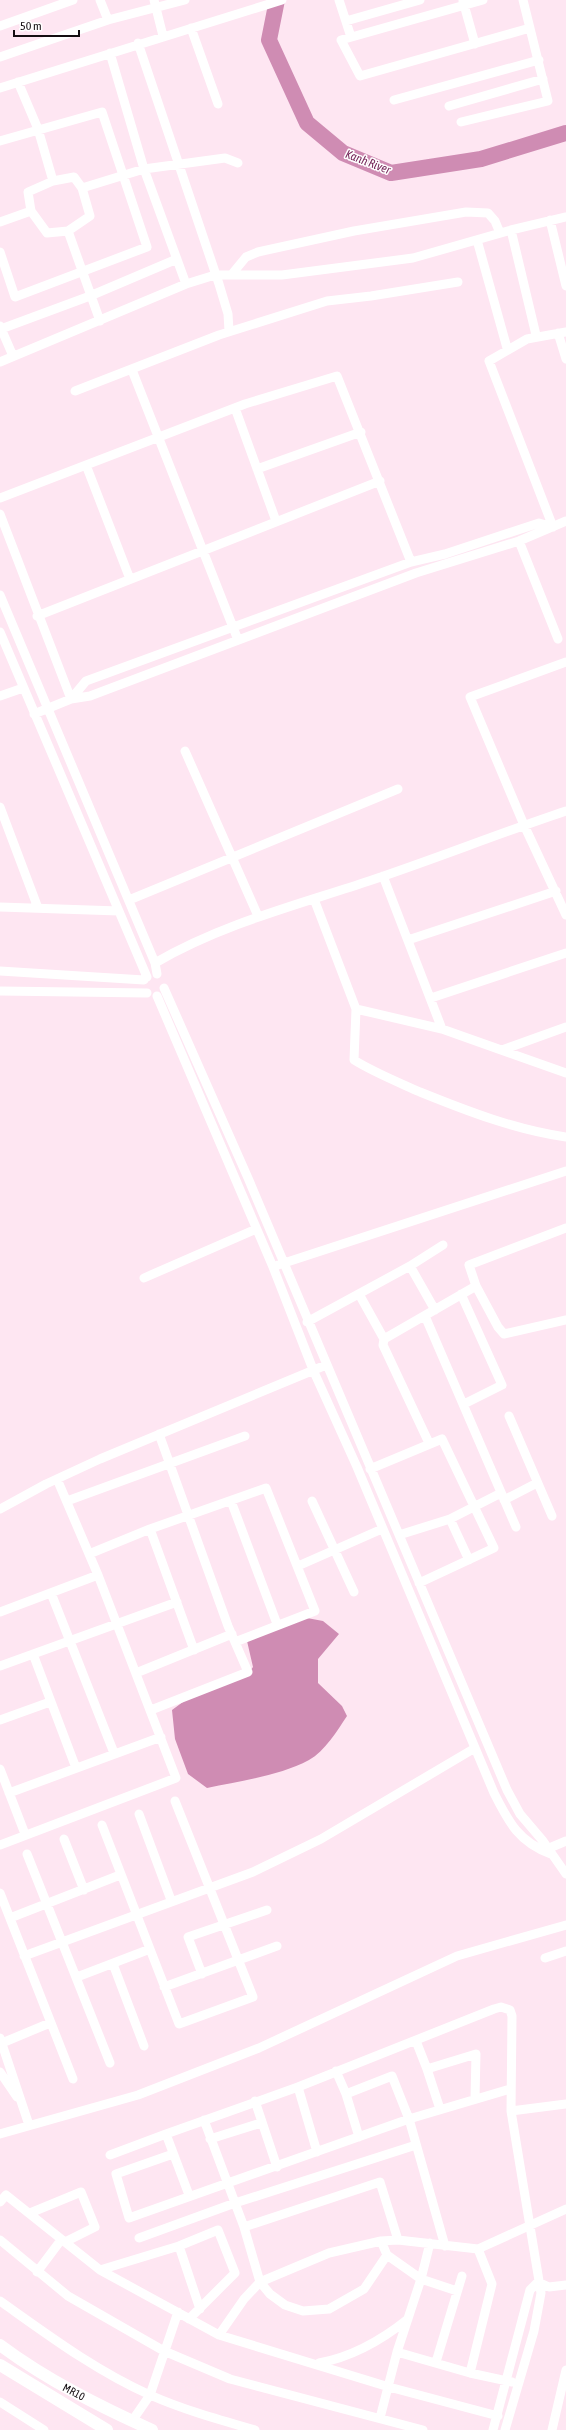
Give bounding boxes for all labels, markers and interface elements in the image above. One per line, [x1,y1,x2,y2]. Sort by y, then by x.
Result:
scale bar [14,12,79,38]
text: 50 m [20,19,42,33]
water label: Kanh River [344,147,393,177]
street label: MR10 [61,2381,87,2403]

